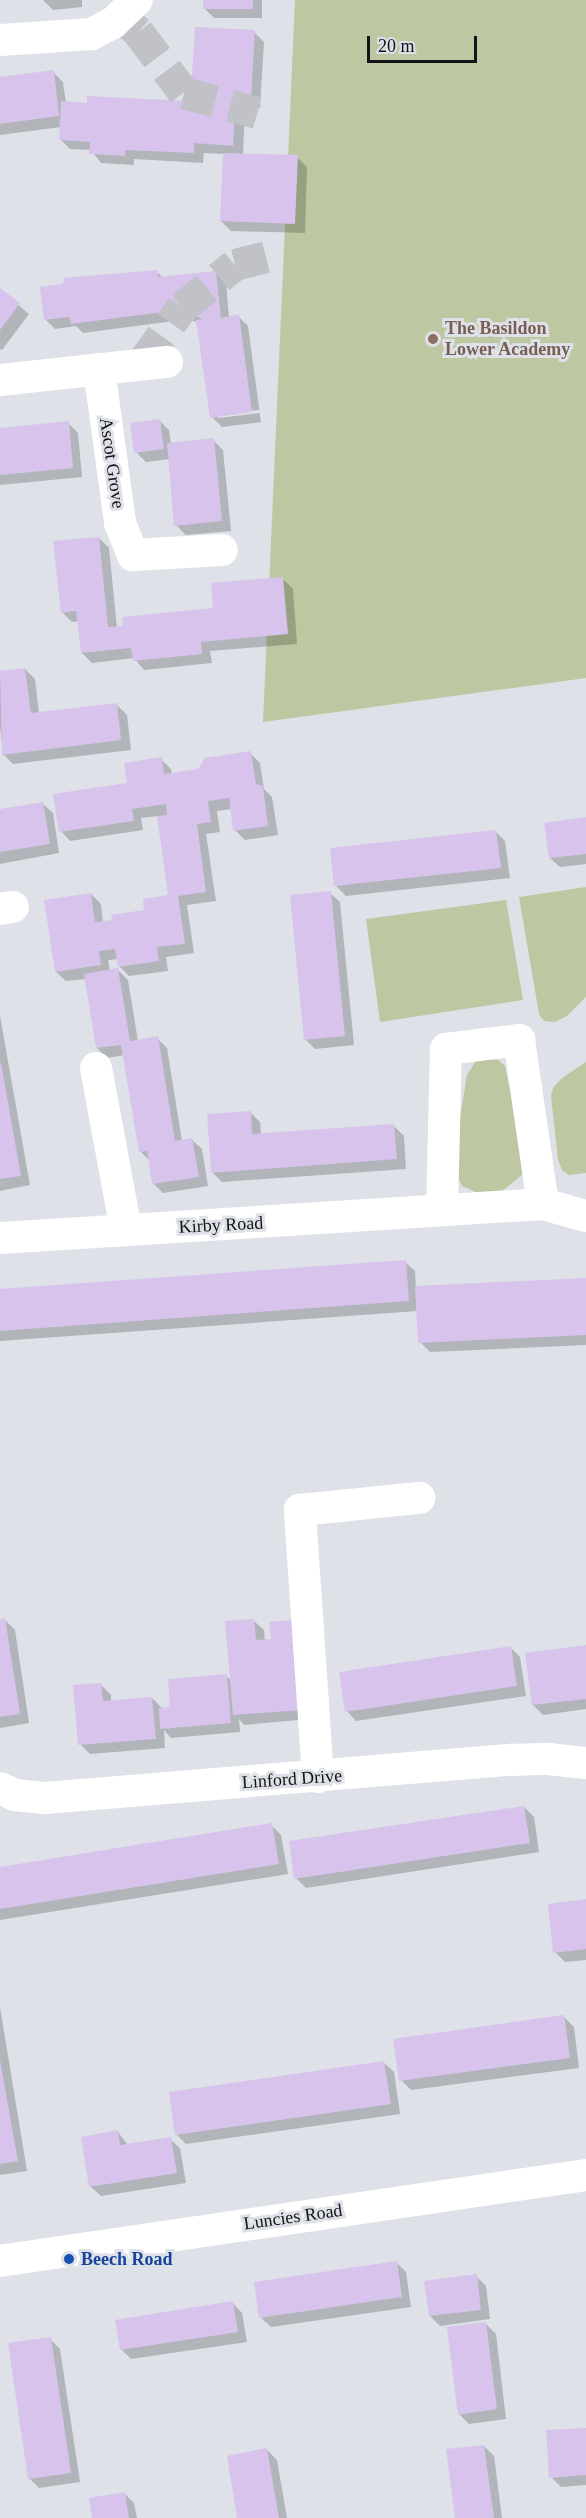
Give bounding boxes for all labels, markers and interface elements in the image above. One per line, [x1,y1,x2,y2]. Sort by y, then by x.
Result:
scale bar [370,24,480,62]
text: 20 m [378,36,415,56]
place label: The Basildon Lower Academy [445,318,571,360]
marker: The Basildon Lower Academy [426,332,440,346]
street label: Ascot Grove [95,416,129,510]
street label: Kirby Road [178,1212,264,1238]
street label: Linford Drive [241,1765,343,1793]
street label: Luncies Road [242,2199,344,2235]
place label: Beech Road [81,2248,172,2270]
marker: Beech Road [62,2252,76,2266]

